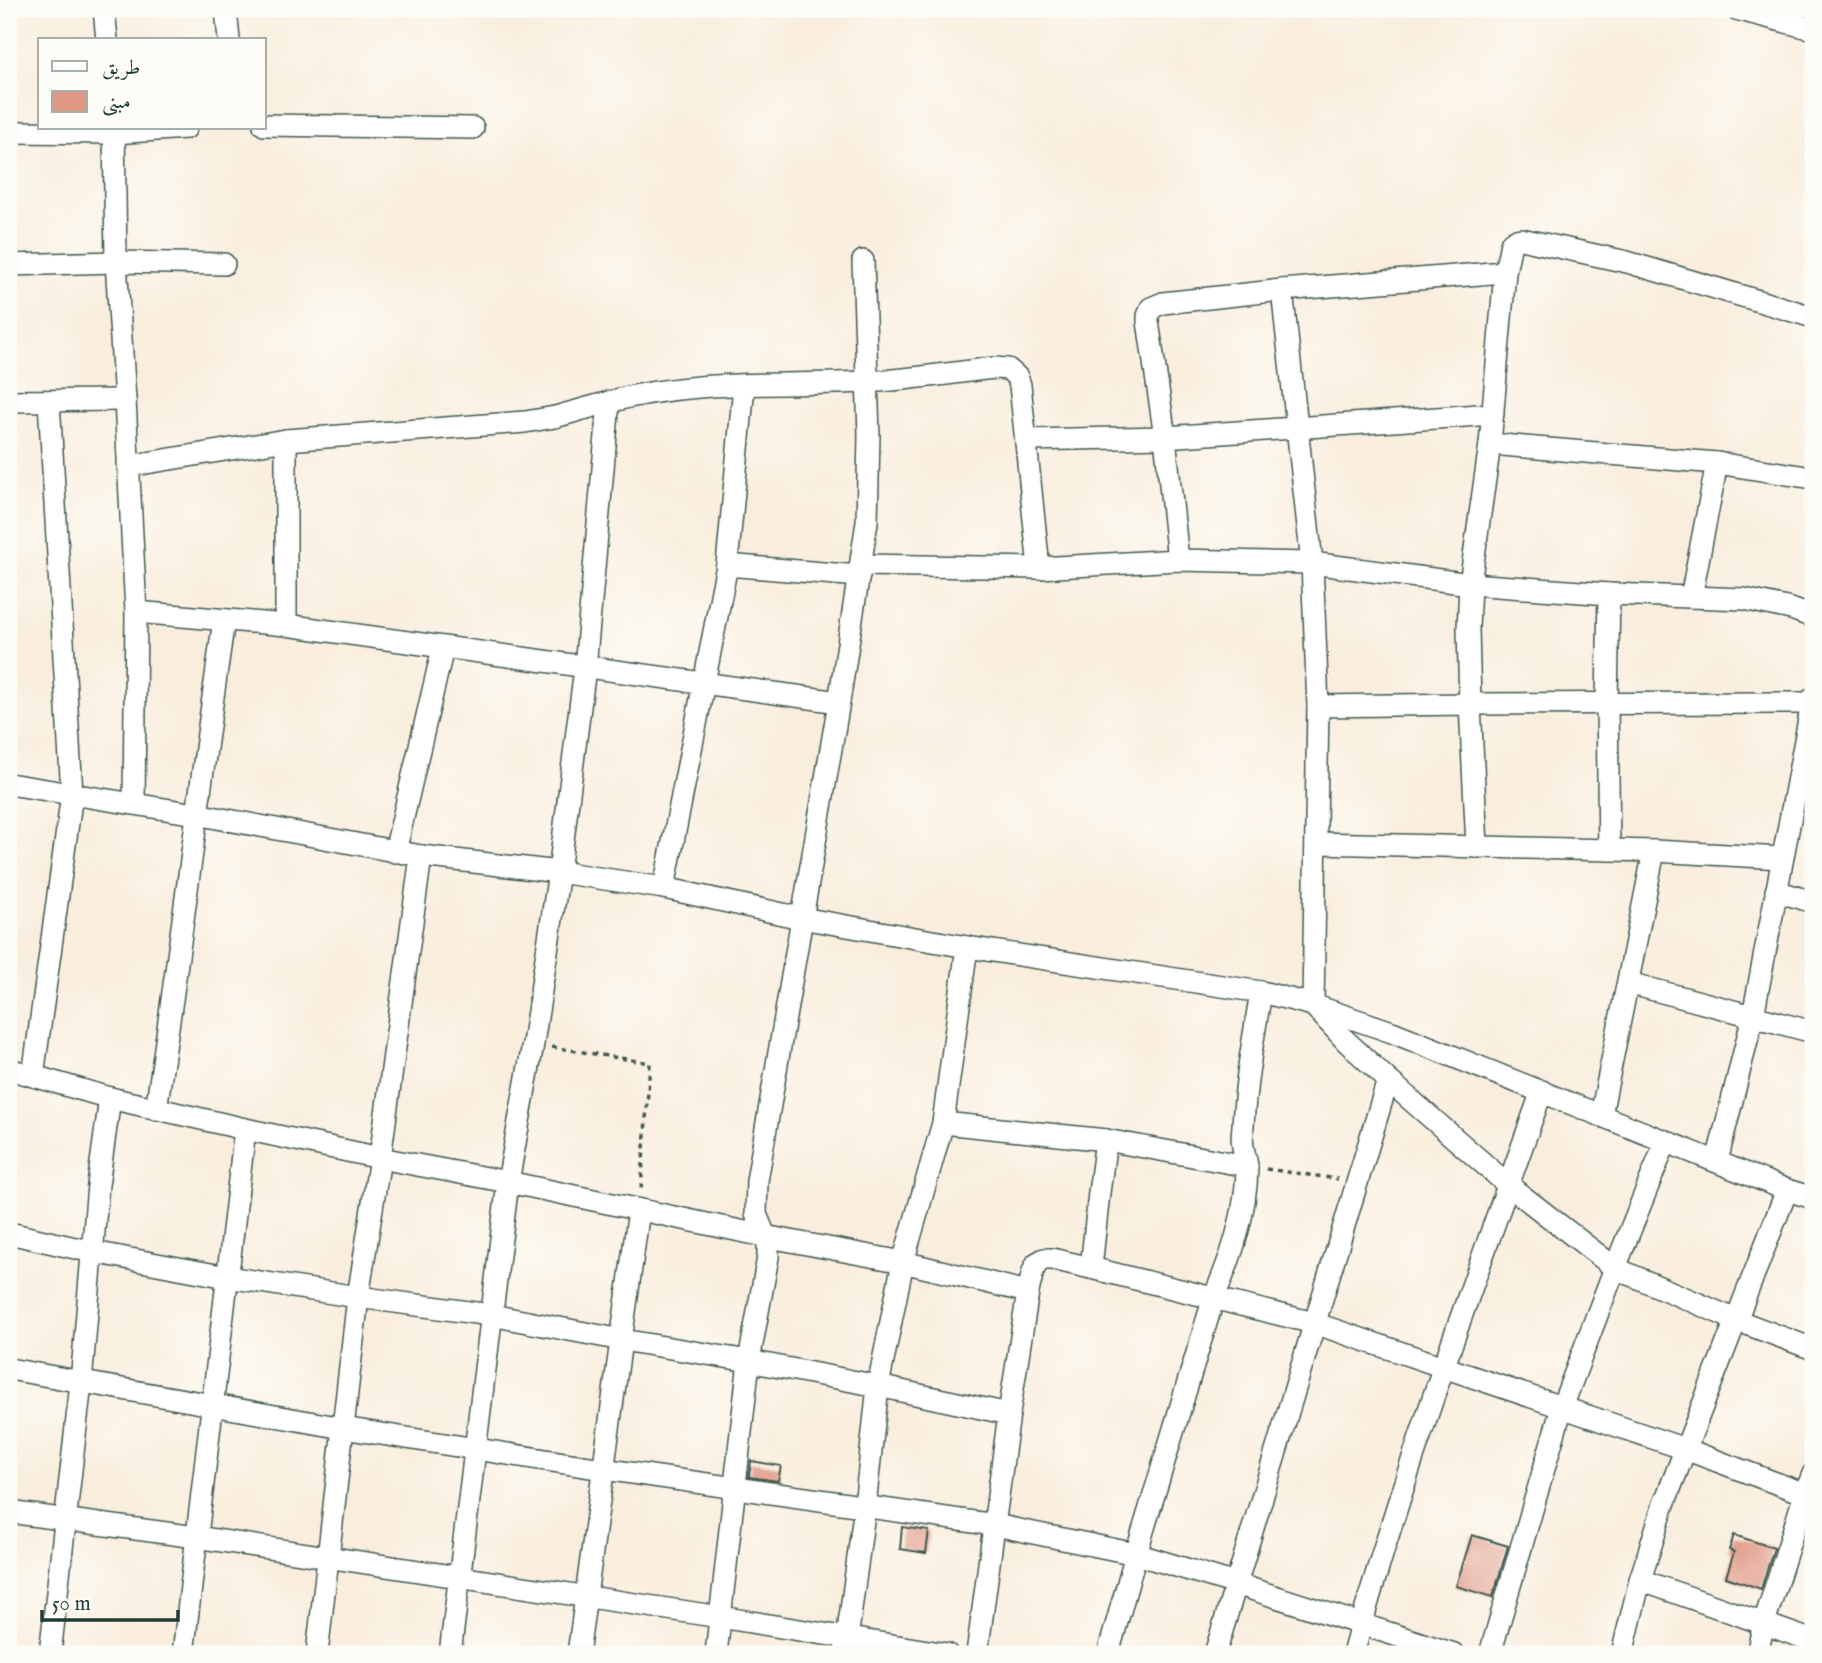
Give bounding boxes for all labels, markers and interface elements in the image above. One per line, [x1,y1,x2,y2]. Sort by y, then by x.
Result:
legend [38,38,266,130]
text: طريق [102,55,140,82]
text: مبنى [102,89,131,116]
scale bar [42,1579,178,1623]
text: 50 m [52,1591,91,1618]

